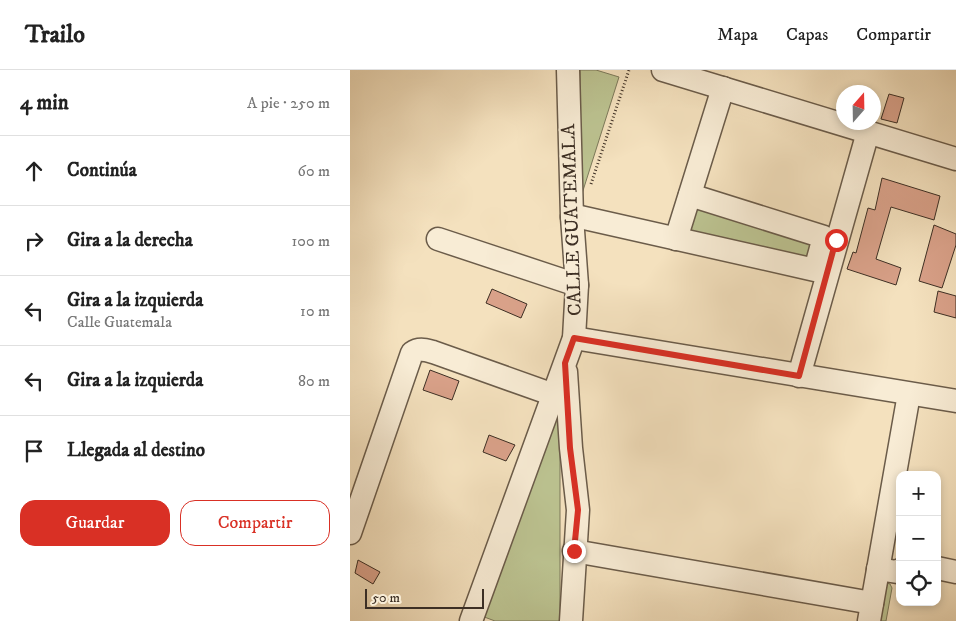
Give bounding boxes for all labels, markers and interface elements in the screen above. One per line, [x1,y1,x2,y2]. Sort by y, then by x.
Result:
text: Trailo [25,20,85,50]
text: Mapa [717,24,758,46]
text: Capas [786,24,828,46]
text: Compartir [856,24,931,46]
north arrow [836,85,881,130]
text: 4 min [20,90,69,116]
text: A pie · 250 m [247,93,330,113]
street label: CALLE GUATEMALA [557,123,587,316]
icon: ahead [20,157,48,185]
text: Continúa [67,159,137,182]
text: 60 m [298,161,330,181]
icon: right [20,227,48,255]
text: Gira a la derecha [67,229,193,252]
route start [825,229,848,252]
text: 100 m [292,231,330,251]
text: Gira a la izquierda [67,289,203,312]
icon: left [20,297,48,325]
text: 10 m [300,301,330,321]
text: Calle Guatemala [67,312,172,332]
icon: left [20,367,48,395]
text: Gira a la izquierda [67,369,203,392]
text: 80 m [298,371,330,391]
icon: arrive [20,437,48,465]
text: Llegada al destino [67,439,205,462]
map controls [896,471,941,606]
button: + [896,471,941,516]
button: Guardar [20,500,170,546]
button: Compartir [180,500,330,546]
button: − [896,516,941,561]
route end [563,540,586,563]
button: locate [896,561,941,606]
scale bar [365,586,484,609]
text: 50 m [372,589,400,607]

